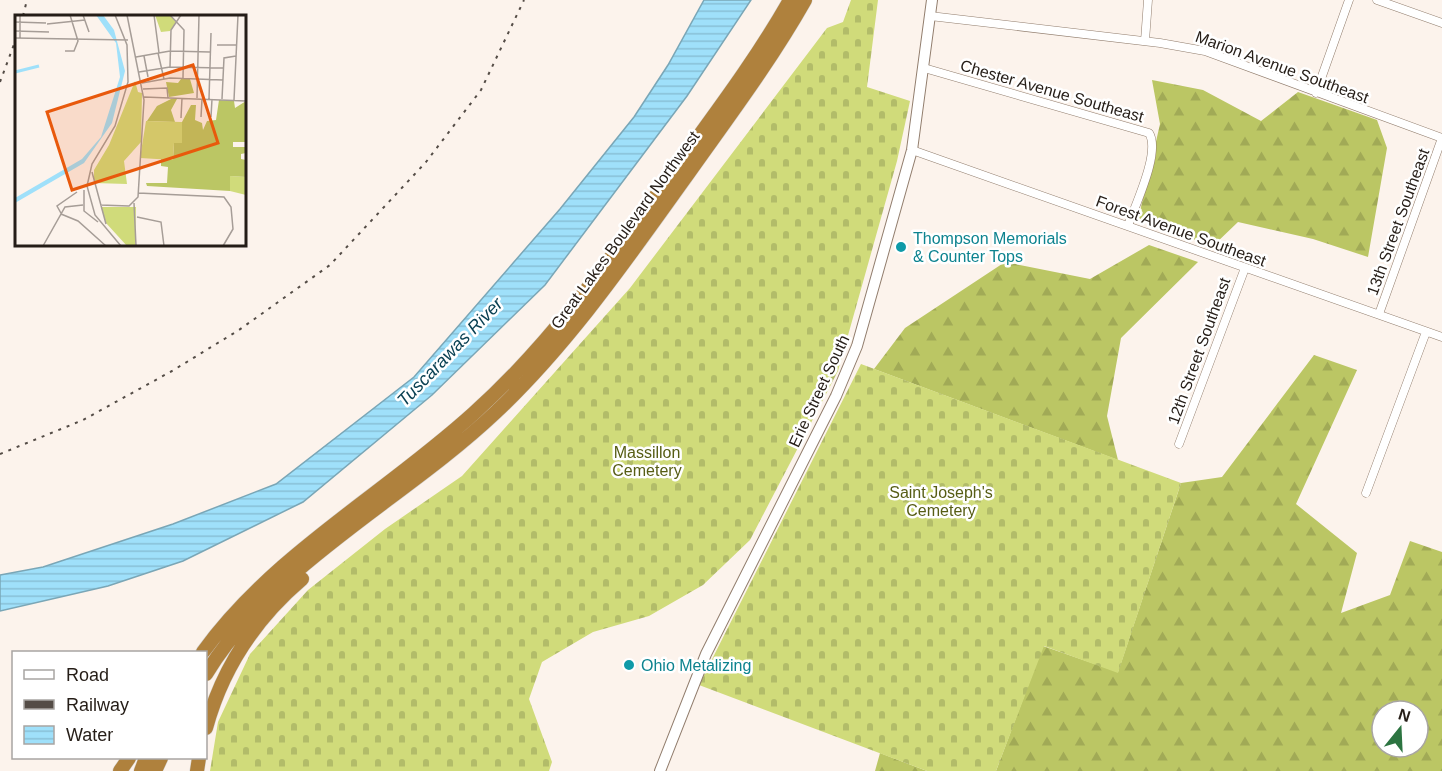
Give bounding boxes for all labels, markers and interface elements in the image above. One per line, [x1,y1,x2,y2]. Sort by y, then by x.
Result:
inset map [15,15,246,246]
street label: Marion Avenue Southeast [1193,28,1371,106]
street label: Chester Avenue Southeast [958,57,1146,126]
street label: Great Lakes Boulevard Northwest [548,127,703,332]
street label: 13th Street Southeast [1364,146,1433,298]
street label: Forest Avenue Southeast [1094,192,1269,270]
place label: Thompson Memorials & Counter Tops [913,230,1067,265]
marker: Thompson Memorials & Counter Tops [894,240,908,254]
street label: 12th Street Southeast [1165,275,1234,427]
water label: Tuscarawas River [393,293,507,410]
street label: Erie Street South [786,332,852,450]
park label: Massillon Cemetery [612,444,682,479]
park label: Saint Joseph's Cemetery [889,484,993,519]
legend [12,651,207,759]
place label: Ohio Metalizing [641,657,751,674]
marker: Ohio Metalizing [622,658,636,672]
text: Road [66,665,109,685]
text: Railway [66,695,129,715]
north arrow [1370,699,1430,759]
text: N [1396,705,1413,725]
text: Water [66,725,113,745]

